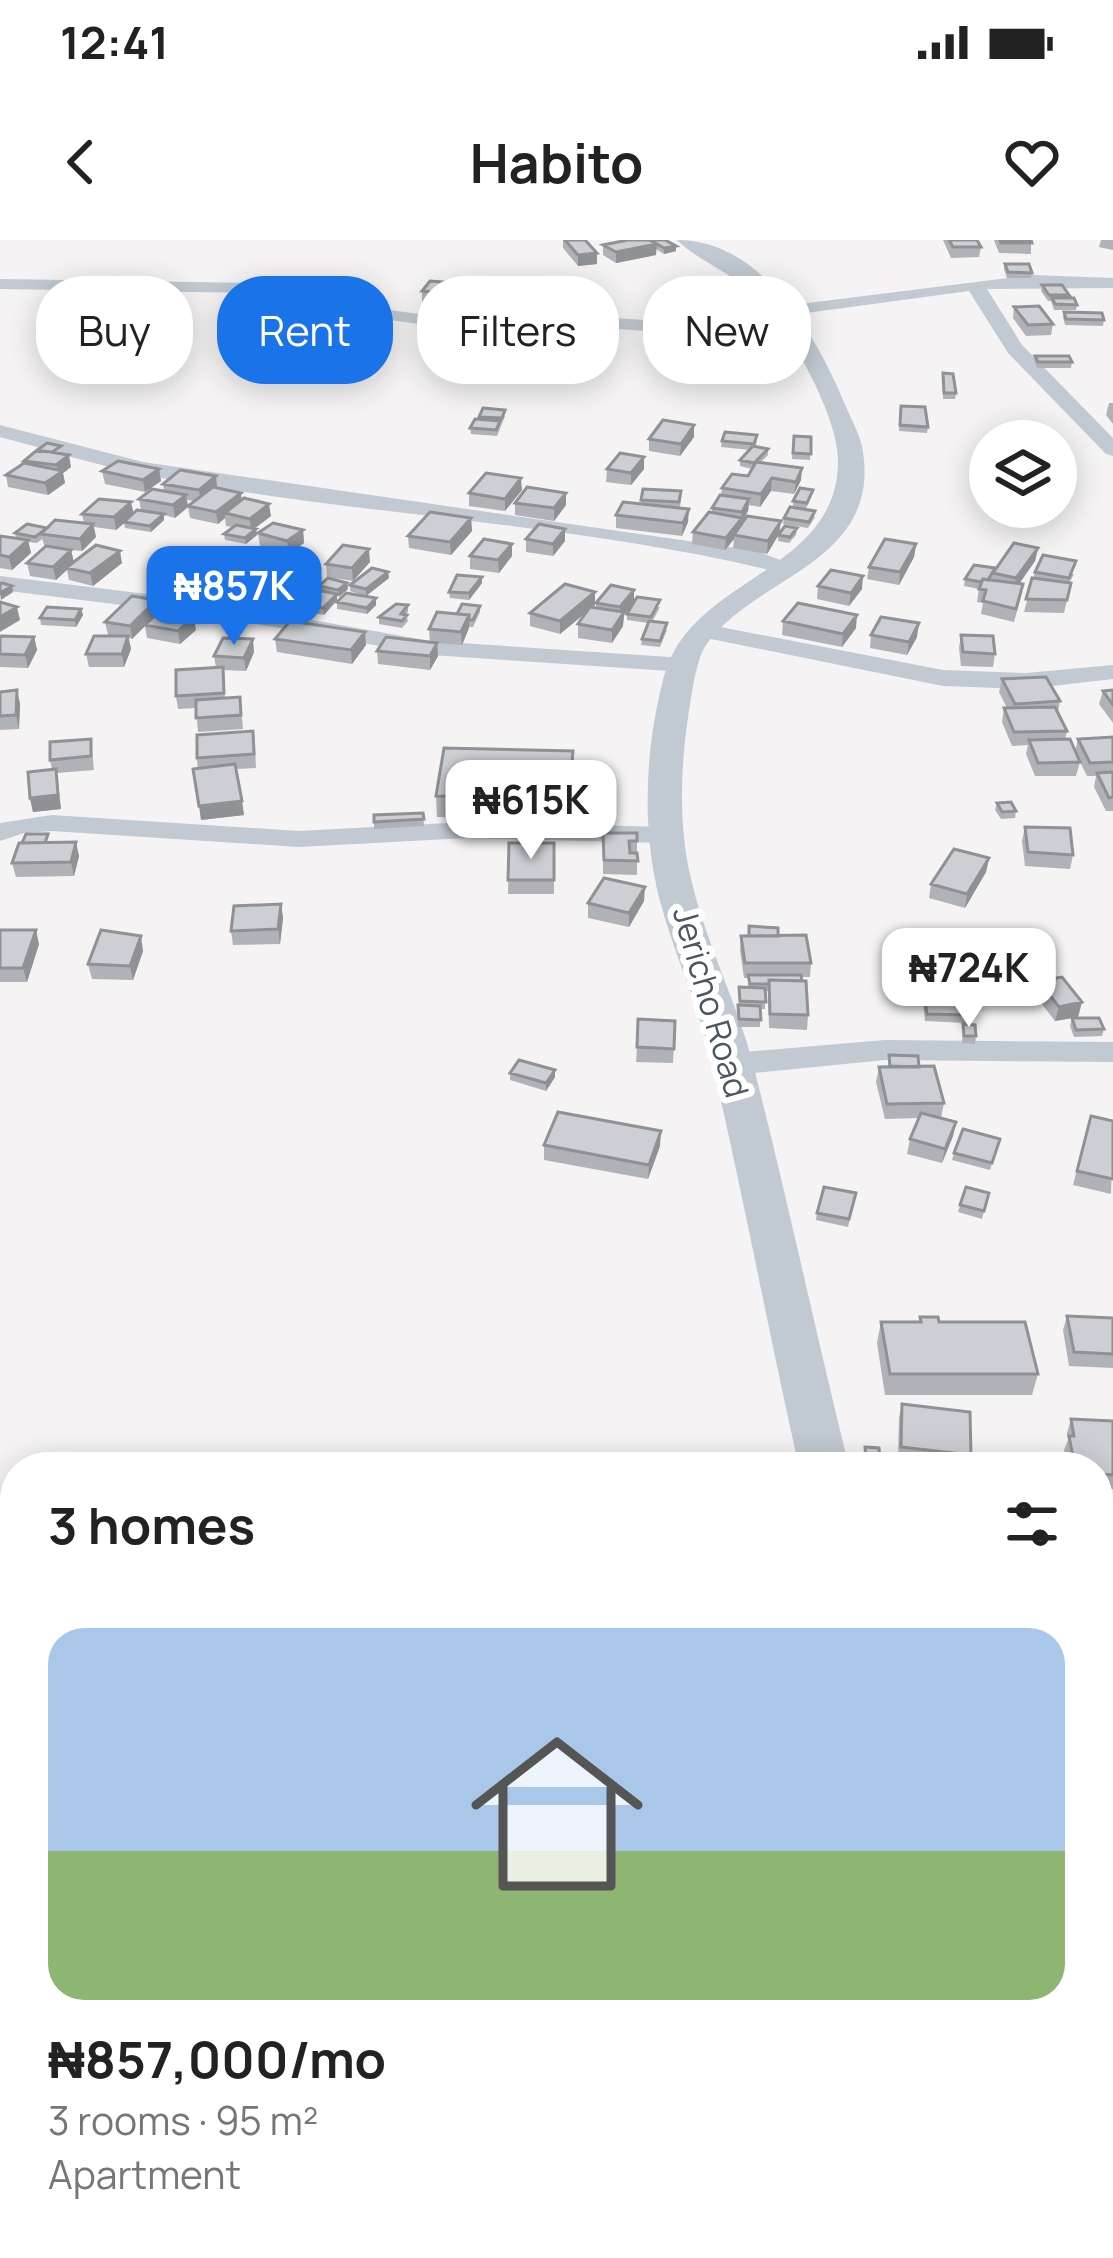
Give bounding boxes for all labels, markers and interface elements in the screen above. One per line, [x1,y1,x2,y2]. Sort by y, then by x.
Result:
text: 12:41 [60,11,169,73]
text: Habito [470,125,643,199]
icon: back [48,129,114,195]
icon: heart [999,129,1065,195]
chip: Buy [36,276,193,384]
chip: Rent [217,276,393,384]
chip: Filters [417,276,619,384]
chip: New [643,276,811,384]
map controls [969,420,1077,528]
button: layers [969,420,1077,528]
pin: ₦857K [150,546,318,648]
text: ₦857K [174,558,294,612]
pin: ₦615K [447,760,615,862]
text: ₦615K [473,772,590,826]
street label: Jericho Road [663,901,760,1102]
pin: ₦724K [885,928,1053,1030]
text: ₦724K [909,940,1029,994]
text: 3 homes [48,1490,255,1559]
icon: filters [999,1491,1065,1557]
icon: home [449,1706,665,1922]
text: ₦857,000/mo [48,2024,386,2093]
text: 3 rooms · 95 m² [48,2093,318,2147]
text: Apartment [48,2147,241,2201]

